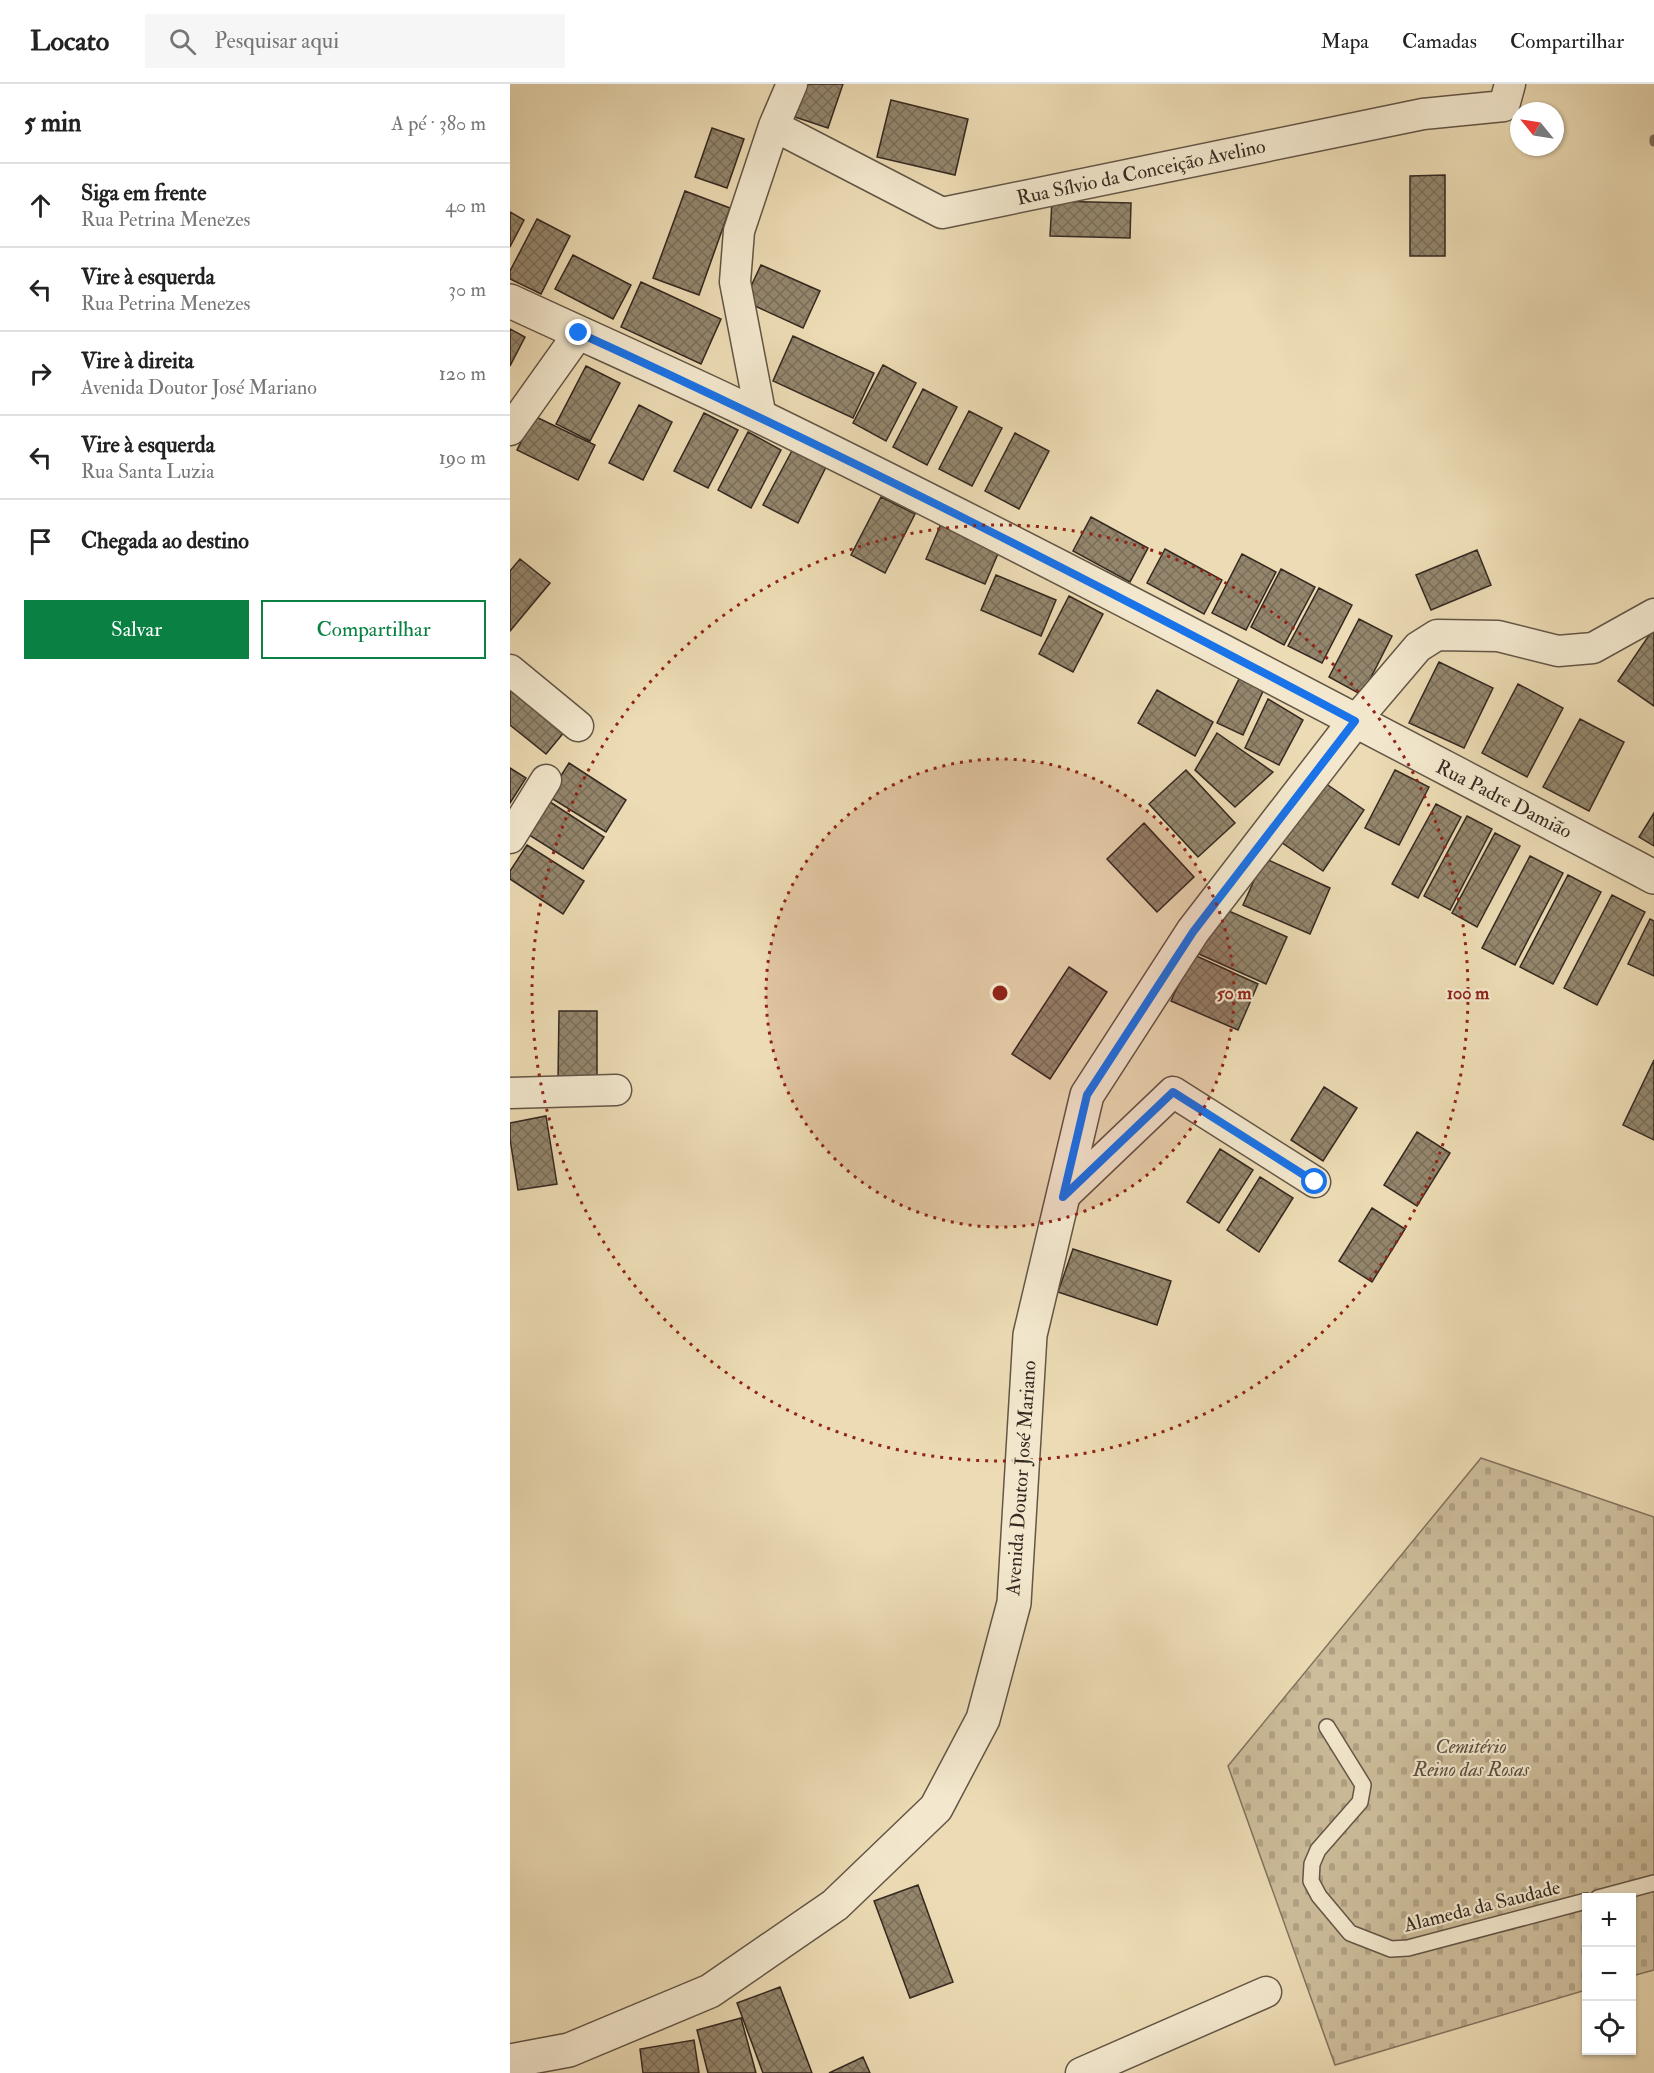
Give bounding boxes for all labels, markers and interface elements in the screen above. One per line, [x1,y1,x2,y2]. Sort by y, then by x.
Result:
search box [145,14,565,68]
text: Locato [30,24,109,59]
icon: search [166,25,199,58]
text: Pesquisar aqui [214,27,339,55]
text: Mapa [1321,28,1369,55]
text: Camadas [1402,28,1477,55]
text: Compartilhar [1510,28,1624,55]
north arrow [1510,102,1564,156]
text: 5 min [24,107,81,139]
text: A pé · 380 m [391,111,486,136]
street label: Rua Sílvio da Conceição Avelino [1014,133,1268,211]
text: Siga em frente [81,179,206,207]
icon: ahead [24,189,57,222]
text: 40 m [445,193,486,218]
text: Rua Petrina Menezes [81,207,250,232]
text: Vire à esquerda [81,263,215,291]
icon: left [24,273,57,306]
text: 30 m [448,277,486,302]
text: Rua Petrina Menezes [81,291,250,316]
route end [565,319,591,345]
text: Vire à direita [81,347,194,375]
icon: right [24,357,57,390]
text: 120 m [439,361,486,386]
text: Avenida Doutor José Mariano [81,375,317,400]
text: Vire à esquerda [81,431,215,459]
icon: left [24,441,57,474]
text: 190 m [439,445,486,470]
text: Rua Santa Luzia [81,459,214,484]
icon: arrive [24,525,57,558]
text: Chegada ao destino [81,527,249,555]
button: Salvar [24,600,249,659]
button: Compartilhar [261,600,486,659]
street label: Rua Padre Damião [1432,754,1576,844]
text: 50 m [1217,982,1252,1005]
text: 100 m [1447,982,1490,1005]
centre of rings [990,983,1010,1003]
route start [1301,1168,1327,1194]
street label: Avenida Doutor José Mariano [1000,1359,1042,1598]
park label: Cemitério Reino das Rosas [1412,1734,1529,1782]
street label: Alameda da Saudade [1400,1874,1563,1938]
map controls [1582,1893,1636,2055]
button: + [1582,1893,1636,1947]
button: − [1582,1947,1636,2001]
button: locate [1582,2001,1636,2055]

